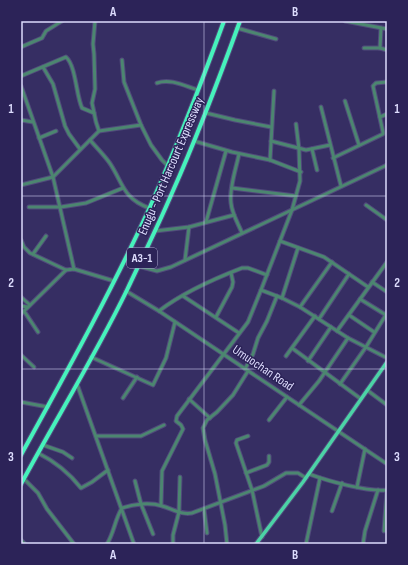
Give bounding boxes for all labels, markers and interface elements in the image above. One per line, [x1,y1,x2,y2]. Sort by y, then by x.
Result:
text: A [109,4,117,20]
text: B [292,4,298,20]
street label: Enugu - Port Harcourt Expressway [135,95,207,237]
text: 1 [8,101,14,117]
text: 1 [394,101,400,117]
road number: A3-1 [127,248,157,268]
text: 2 [8,275,14,291]
text: 2 [394,275,400,291]
street label: Umuochan Road [229,342,297,394]
text: 3 [8,449,14,465]
text: 3 [394,449,400,465]
text: A [109,547,117,563]
text: B [292,547,298,563]

